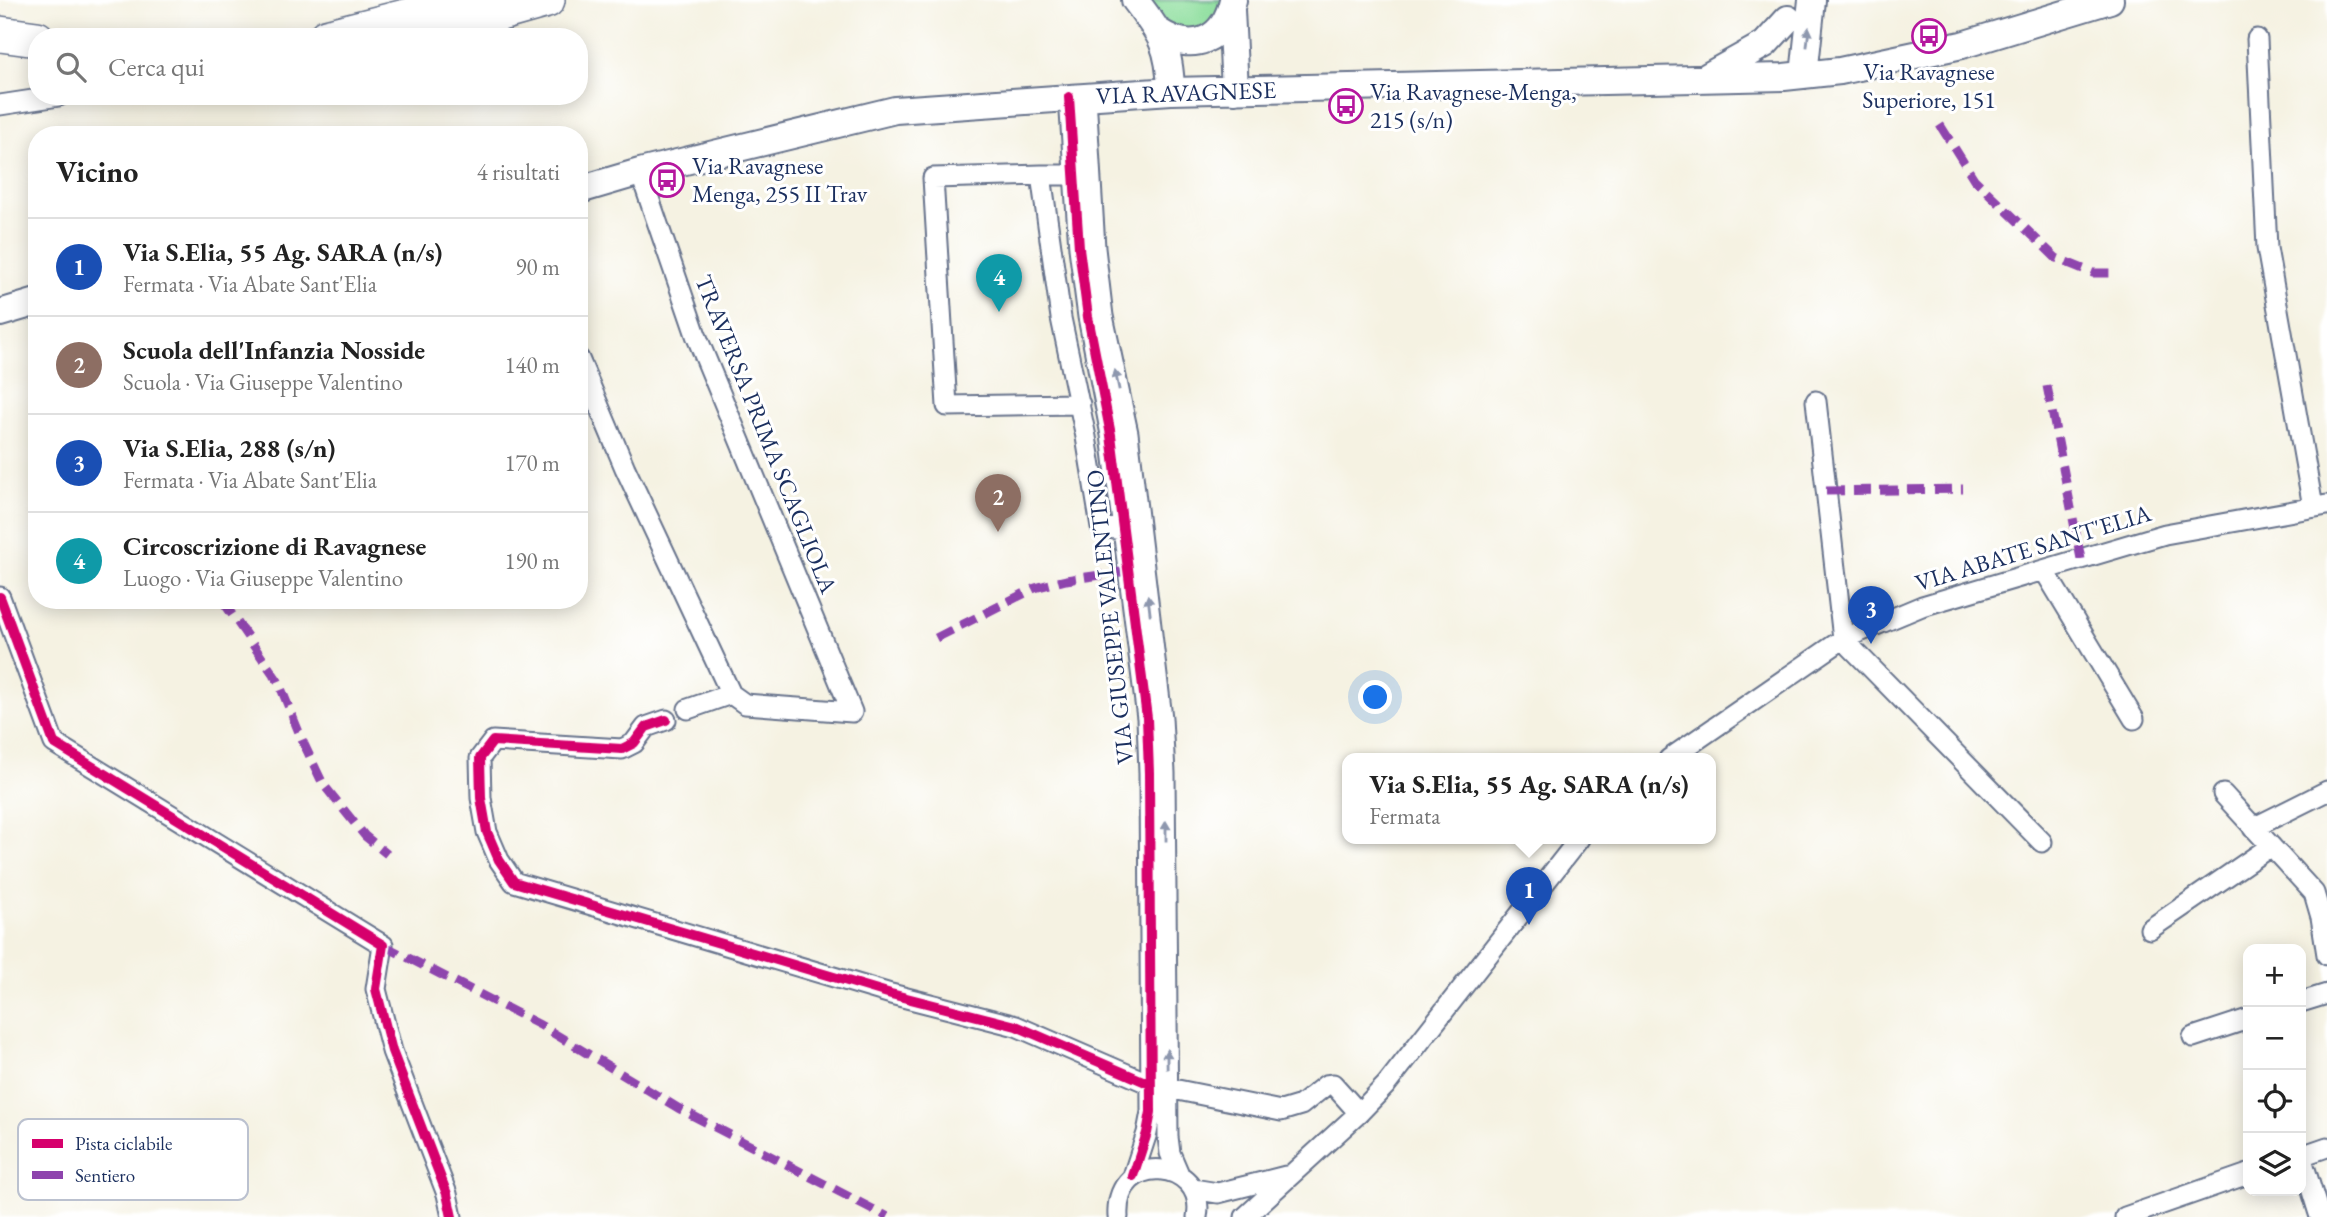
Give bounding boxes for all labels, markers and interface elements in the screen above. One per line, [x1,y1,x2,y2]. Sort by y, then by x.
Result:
bus stop icon: Via Ravagnese Superiore, 151 [1910,17,1948,55]
one-way arrow [1803,26,1814,48]
search box [28,28,588,105]
icon: search [52,48,90,86]
text: Cerca qui [108,50,205,84]
place label: Via Ravagnese Superiore, 151 [1862,56,1996,115]
street label: VIA RAVAGNESE [1095,74,1277,111]
place label: Via Ravagnese-Menga, 215 (s/n) [1370,76,1577,135]
bus stop icon: Via Ravagnese-Menga, 215 (s/n) [1327,87,1365,125]
place label: Via Ravagnese Menga, 255 II Trav [692,150,868,209]
text: Vicino [56,152,138,191]
text: 4 risultati [477,157,560,187]
bus stop icon: Via Ravagnese Menga, 255 II Trav [648,161,686,199]
text: Via S.Elia, 55 Ag. SARA (n/s) [123,235,442,269]
text: 1 [73,252,85,282]
text: 90 m [515,252,560,282]
pin: 4 [976,254,1022,312]
text: Fermata · Via Abate Sant'Elia [123,269,377,299]
street label: TRAVERSA PRIMA SCAGLIOLA [688,270,845,598]
text: Scuola dell'Infanzia Nosside [123,333,425,367]
text: 2 [73,350,85,380]
text: 140 m [504,350,560,380]
text: Scuola · Via Giuseppe Valentino [123,367,403,397]
one-way arrow [1111,369,1122,391]
text: Via S.Elia, 288 (s/n) [123,431,335,465]
text: 3 [73,448,85,478]
text: 170 m [504,448,560,478]
text: Fermata · Via Abate Sant'Elia [123,465,377,495]
street label: VIA GIUSEPPE VALENTINO [1079,468,1140,766]
pin: 2 [975,474,1021,532]
street label: VIA ABATE SANT'ELIA [1911,497,2155,598]
text: Circoscrizione di Ravagnese [123,529,426,563]
text: 4 [73,546,85,576]
text: 190 m [504,546,560,576]
text: Luogo · Via Giuseppe Valentino [123,563,403,593]
pin: 3 [1848,586,1894,644]
one-way arrow [1143,594,1154,616]
your location [1358,680,1392,714]
popup [1342,753,1716,844]
text: Via S.Elia, 55 Ag. SARA (n/s) [1369,767,1689,801]
text: Fermata [1369,801,1441,831]
one-way arrow [1160,820,1172,842]
pin: 1 [1506,867,1552,925]
map controls [2243,944,2306,1196]
button: + [2243,944,2306,1007]
button: − [2243,1007,2306,1070]
one-way arrow [1162,1048,1173,1070]
button: locate [2243,1070,2306,1133]
legend [18,1119,248,1200]
text: Pista ciclabile [75,1131,172,1156]
button: layers [2243,1133,2306,1196]
text: Sentiero [75,1163,135,1188]

